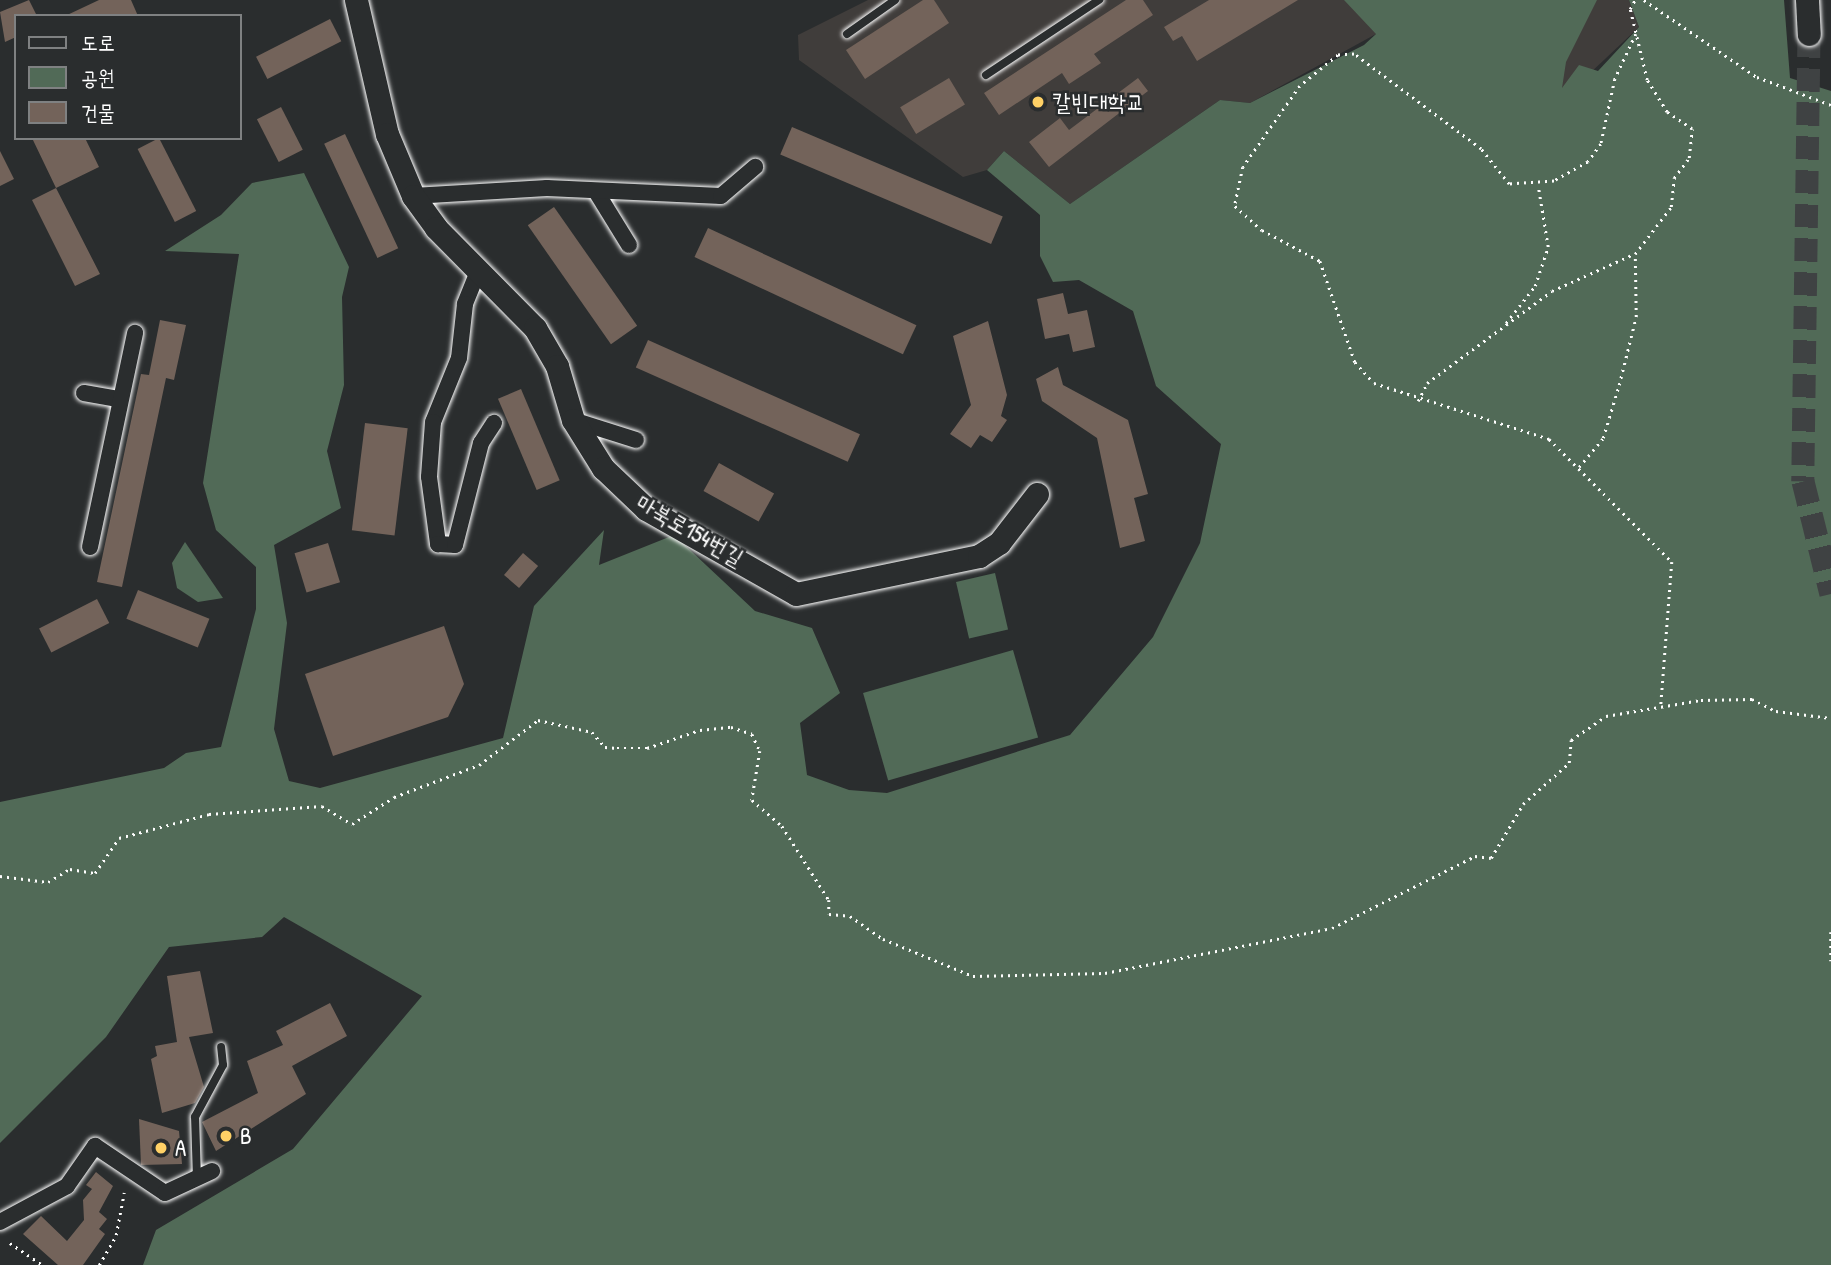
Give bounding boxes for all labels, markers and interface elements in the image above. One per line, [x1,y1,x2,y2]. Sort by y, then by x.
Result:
legend [14,14,242,140]
text: 도로 [81,28,115,57]
text: 공원 [81,63,115,92]
place label: 칼빈대학교 [1052,88,1145,116]
marker: 칼빈대학교 [1030,94,1046,110]
text: 건물 [81,98,115,127]
street label: 마북로154번길 [631,488,749,572]
place label: B [240,1122,252,1150]
marker: B [218,1128,234,1144]
place label: A [175,1134,186,1162]
marker: A [153,1140,169,1156]

